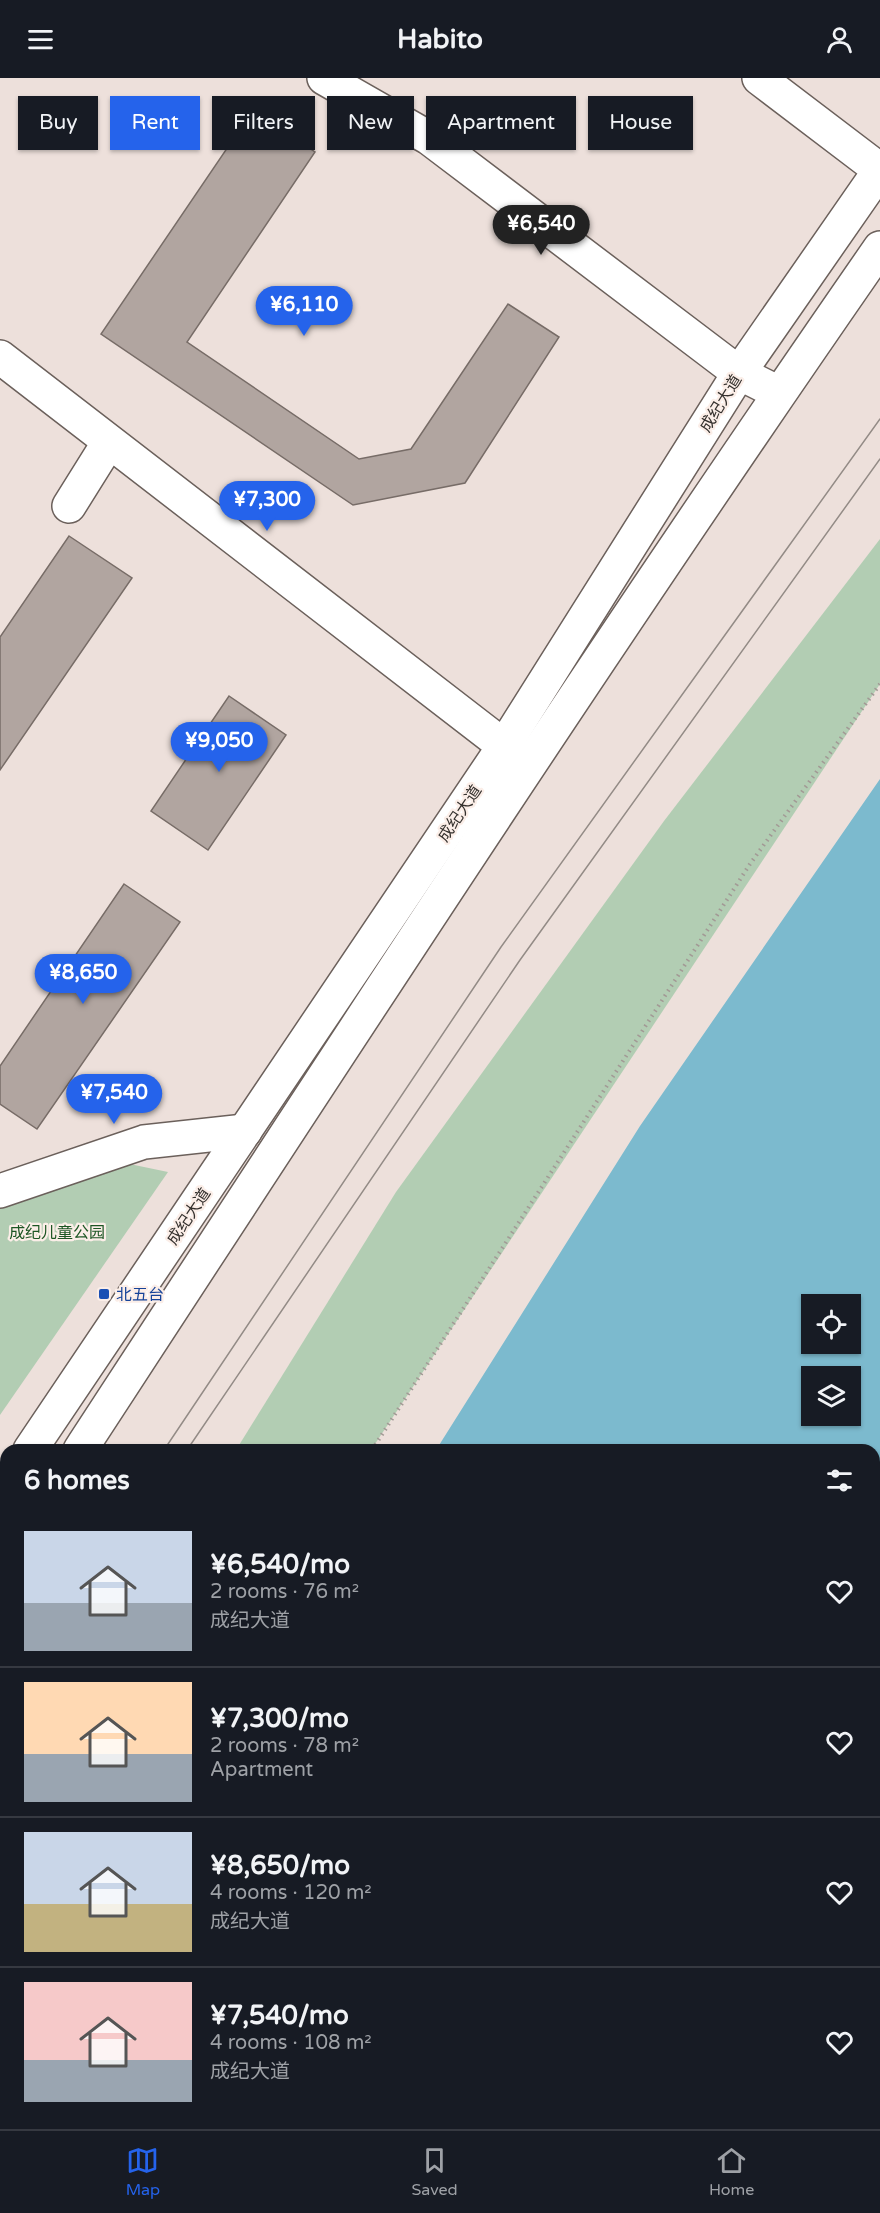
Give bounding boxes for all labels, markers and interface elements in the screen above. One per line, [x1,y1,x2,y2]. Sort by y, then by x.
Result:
icon: menu [24,23,57,56]
text: Habito [397,23,483,56]
icon: person [823,23,856,56]
chip: Buy [18,96,98,150]
chip: Rent [110,96,200,150]
chip: Filters [212,96,315,150]
chip: New [327,96,414,150]
chip: Apartment [426,96,576,150]
chip: House [588,96,693,150]
pin: ¥6,540 [492,205,590,256]
text: ¥6,540 [507,212,575,236]
pin: ¥6,110 [255,286,353,337]
text: ¥6,110 [270,293,338,317]
street label: 成纪大道 [695,371,746,436]
pin: ¥7,300 [218,481,316,532]
text: ¥7,300 [233,488,301,512]
pin: ¥9,050 [170,722,268,773]
text: ¥9,050 [185,729,253,753]
street label: 成纪大道 [434,781,486,846]
pin: ¥8,650 [34,954,132,1005]
text: ¥8,650 [49,961,117,985]
pin: ¥7,540 [65,1074,163,1125]
text: ¥7,540 [80,1081,148,1105]
street label: 成纪大道 [163,1184,215,1249]
park label: 成纪儿童公园 [9,1223,105,1243]
place label: 北五台 [116,1285,164,1305]
marker: 北五台 [97,1287,111,1301]
map controls [801,1294,861,1426]
button: locate [801,1294,861,1354]
button: layers [801,1366,861,1426]
icon: filters [823,1464,856,1497]
text: 6 homes [24,1465,130,1496]
text: ¥6,540/mo [210,1549,350,1580]
icon: home [72,1555,144,1627]
icon: heart [823,1575,856,1608]
text: 2 rooms · 76 m² [210,1580,359,1604]
text: 成纪大道 [210,1609,290,1633]
text: ¥7,300/mo [210,1703,349,1734]
icon: home [72,1706,144,1778]
icon: heart [823,1726,856,1759]
text: 2 rooms · 78 m² [210,1734,359,1758]
text: Apartment [210,1758,313,1782]
text: ¥8,650/mo [210,1850,350,1881]
icon: home [72,1856,144,1928]
icon: heart [823,1876,856,1909]
text: 4 rooms · 120 m² [210,1881,372,1905]
text: 成纪大道 [210,1910,290,1934]
text: ¥7,540/mo [210,2000,349,2031]
icon: home [72,2006,144,2078]
icon: heart [823,2026,856,2059]
text: 4 rooms · 108 m² [210,2031,372,2055]
text: 成纪大道 [210,2060,290,2084]
tab: Map [126,2144,160,2200]
tab: Saved [411,2144,458,2200]
tab: Home [709,2144,754,2200]

